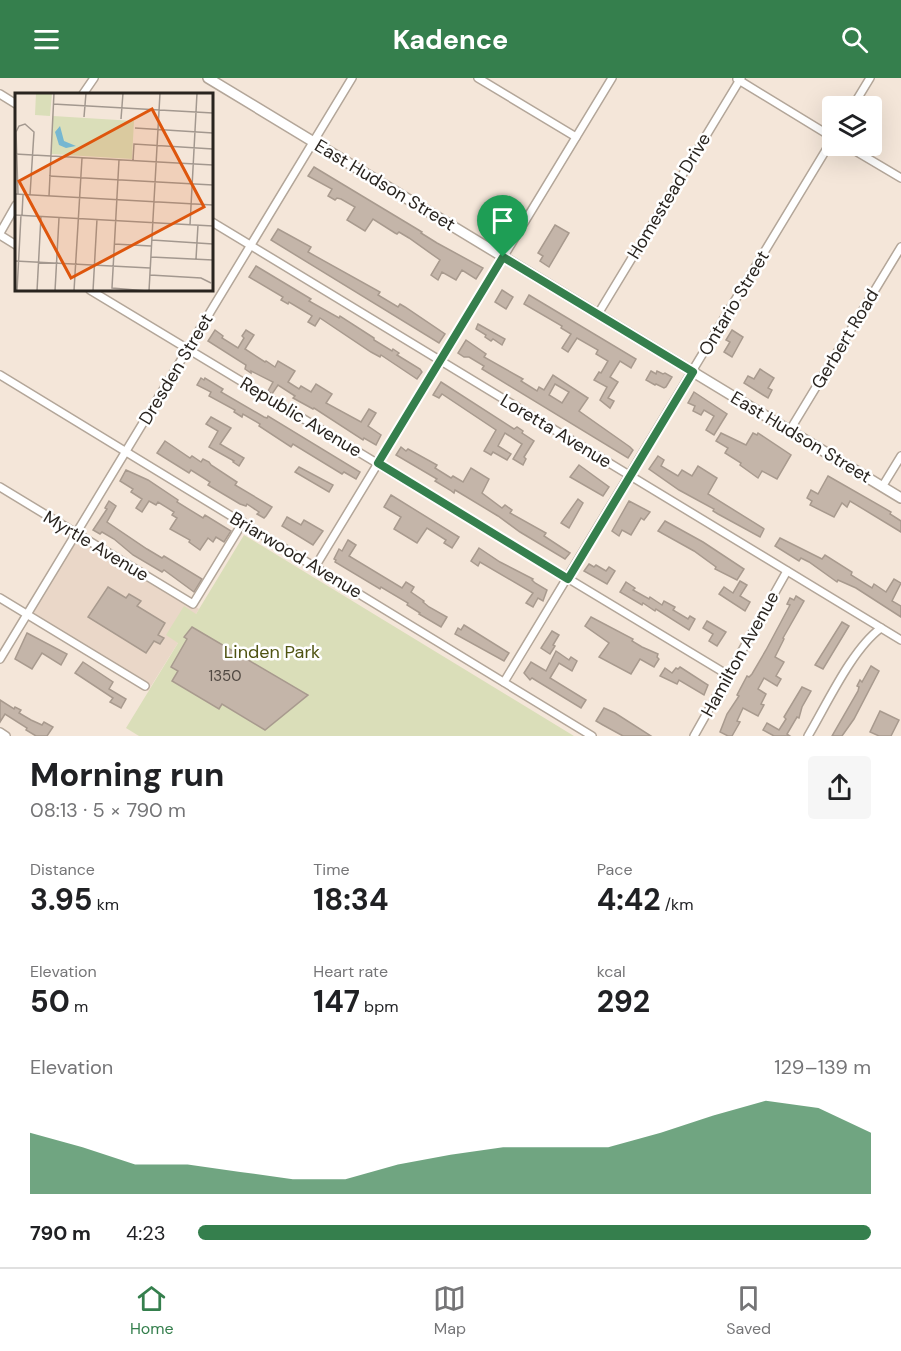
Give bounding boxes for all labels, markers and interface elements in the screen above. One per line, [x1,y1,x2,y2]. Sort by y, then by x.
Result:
text: Kadence [393,22,508,57]
icon: menu [30,23,63,56]
icon: search [838,23,871,56]
inset map [15,93,213,291]
map controls [822,96,882,156]
button: layers [822,96,882,156]
street label: Homestead Drive [622,128,716,264]
street label: East Hudson Street [310,133,460,237]
pin [477,195,528,257]
icon: arrive [486,204,519,237]
street label: Ontario Street [693,246,775,360]
street label: Gerbert Road [806,285,884,393]
street label: Dresden Street [133,309,219,429]
street label: Republic Avenue [236,371,366,463]
street label: East Hudson Street [726,385,876,489]
street label: Loretta Avenue [496,388,616,474]
street label: Myrtle Avenue [39,505,153,587]
street label: Briarwood Avenue [225,506,367,604]
street label: Hamilton Avenue [696,587,784,721]
park label: Linden Park [224,640,320,664]
house number: 1350 [209,666,241,686]
text: Morning run [30,753,224,796]
button: share [808,756,871,819]
text: 08:13 · 5 × 790 m [30,797,186,823]
text: Distance [30,859,95,880]
text: Time [313,859,350,880]
text: Pace [597,859,633,880]
text: 3.95 [30,880,92,919]
text: 18:34 [313,880,388,919]
text: 4:42 [597,880,661,919]
text: km [92,894,119,915]
text: /km [661,894,693,915]
text: Elevation [30,961,97,982]
text: Heart rate [313,961,388,982]
text: kcal [597,961,626,982]
text: 50 [30,982,70,1021]
text: 147 [313,982,360,1021]
text: 292 [597,982,650,1021]
text: m [70,996,88,1017]
text: bpm [360,996,398,1017]
text: Elevation [30,1054,113,1080]
text: 129–139 m [774,1054,871,1080]
text: 790 m [30,1220,91,1246]
text: 4:23 [126,1220,166,1246]
tab: Home [130,1282,174,1339]
tab: Map [433,1282,466,1339]
tab: Saved [726,1282,771,1339]

